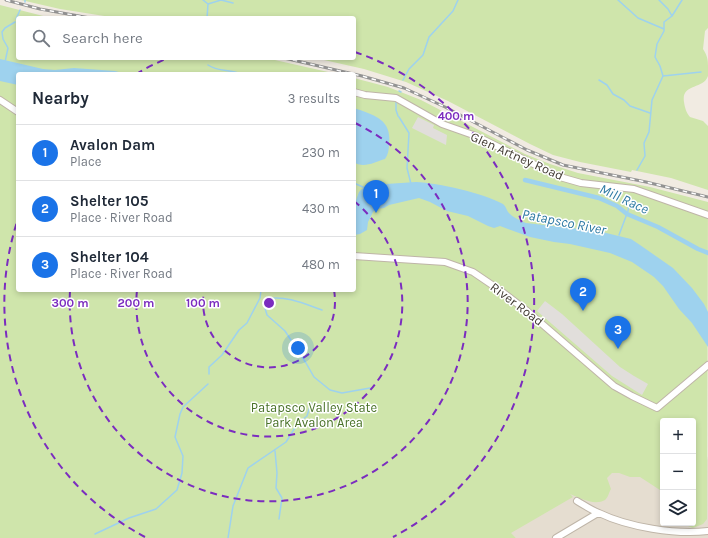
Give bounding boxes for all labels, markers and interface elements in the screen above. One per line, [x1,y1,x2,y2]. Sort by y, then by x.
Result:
search box [16,16,356,60]
icon: search [30,27,52,49]
text: Search here [62,29,143,47]
text: Nearby [32,88,89,108]
text: 3 results [288,91,340,106]
text: 400 m [438,109,474,123]
street label: Glen Artney Road [468,129,566,183]
text: Avalon Dam [70,136,155,154]
text: 1 [43,145,47,160]
text: 230 m [302,145,340,160]
text: Place [70,154,101,169]
pin: 1 [363,180,389,213]
water label: Mill Race [597,180,652,218]
text: Shelter 105 [70,192,149,210]
text: 2 [41,201,49,216]
text: 430 m [302,201,340,216]
water label: Patapsco River [520,206,609,239]
text: Place · River Road [70,210,173,225]
text: Shelter 104 [70,248,149,266]
text: 3 [41,257,49,272]
text: 480 m [302,257,340,272]
text: Place · River Road [70,266,173,281]
pin: 2 [570,278,596,311]
street label: River Road [487,279,547,329]
text: 300 m [51,296,89,310]
text: 200 m [118,296,154,310]
text: 100 m [186,296,220,310]
centre of rings [262,296,276,310]
pin: 3 [605,316,631,349]
your location [288,338,308,358]
park label: Patapsco Valley State Park Avalon Area [251,400,377,430]
map controls [660,418,696,526]
button: + [660,418,696,454]
button: − [660,454,696,490]
button: layers [660,490,696,526]

